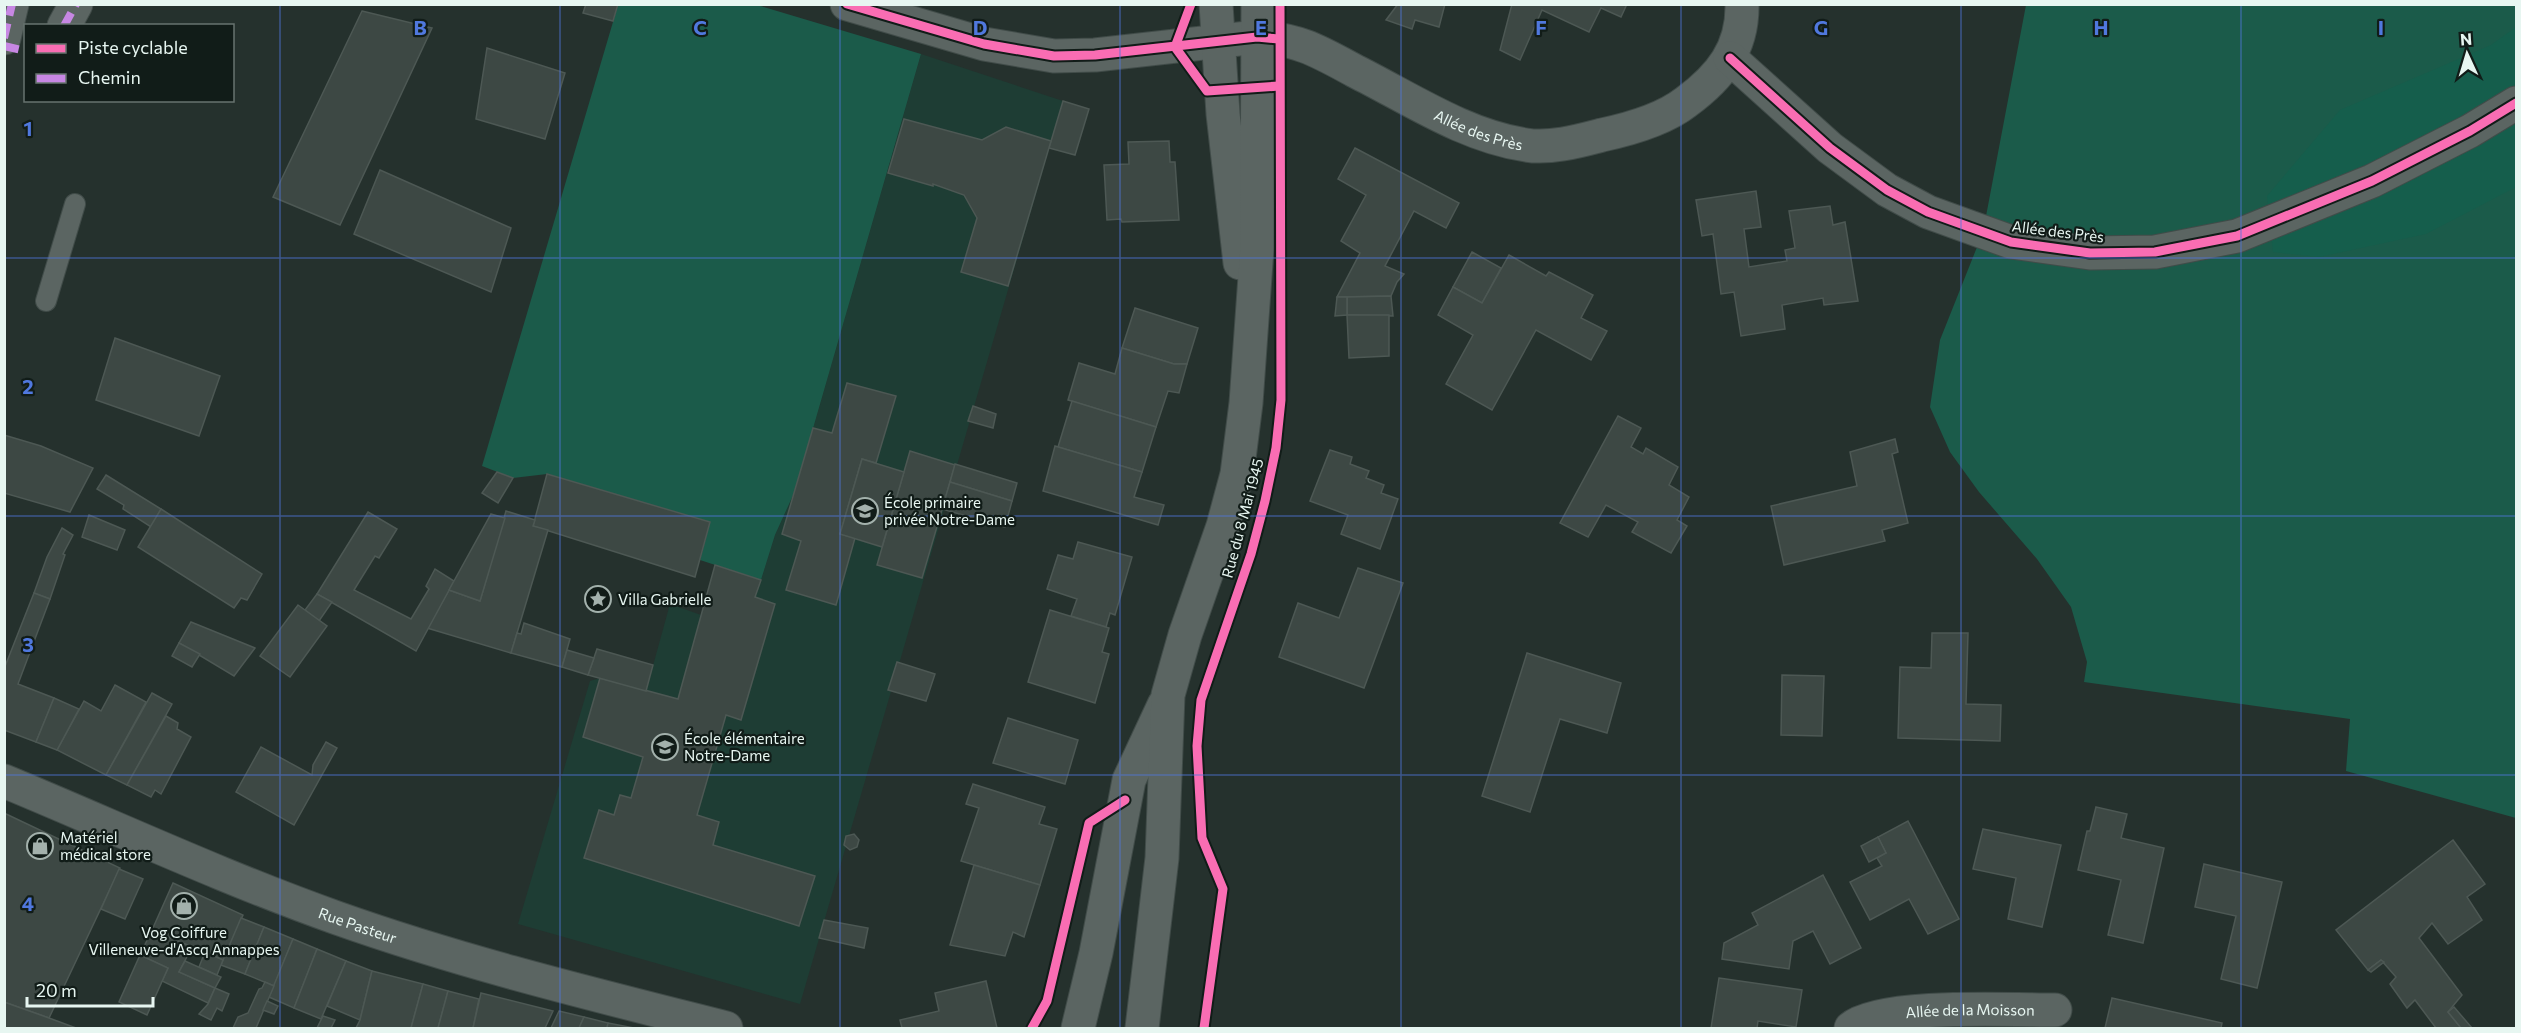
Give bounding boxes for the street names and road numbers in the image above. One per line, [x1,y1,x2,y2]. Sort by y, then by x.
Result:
street label: Allée des Près [1431,105,1524,153]
street label: Allée des Près [2011,216,2105,246]
street label: Rue du 8 Mai 1945 [1217,456,1267,580]
street label: Rue Pasteur [316,903,399,947]
street label: Allée de la Moisson [1905,1000,2035,1021]

